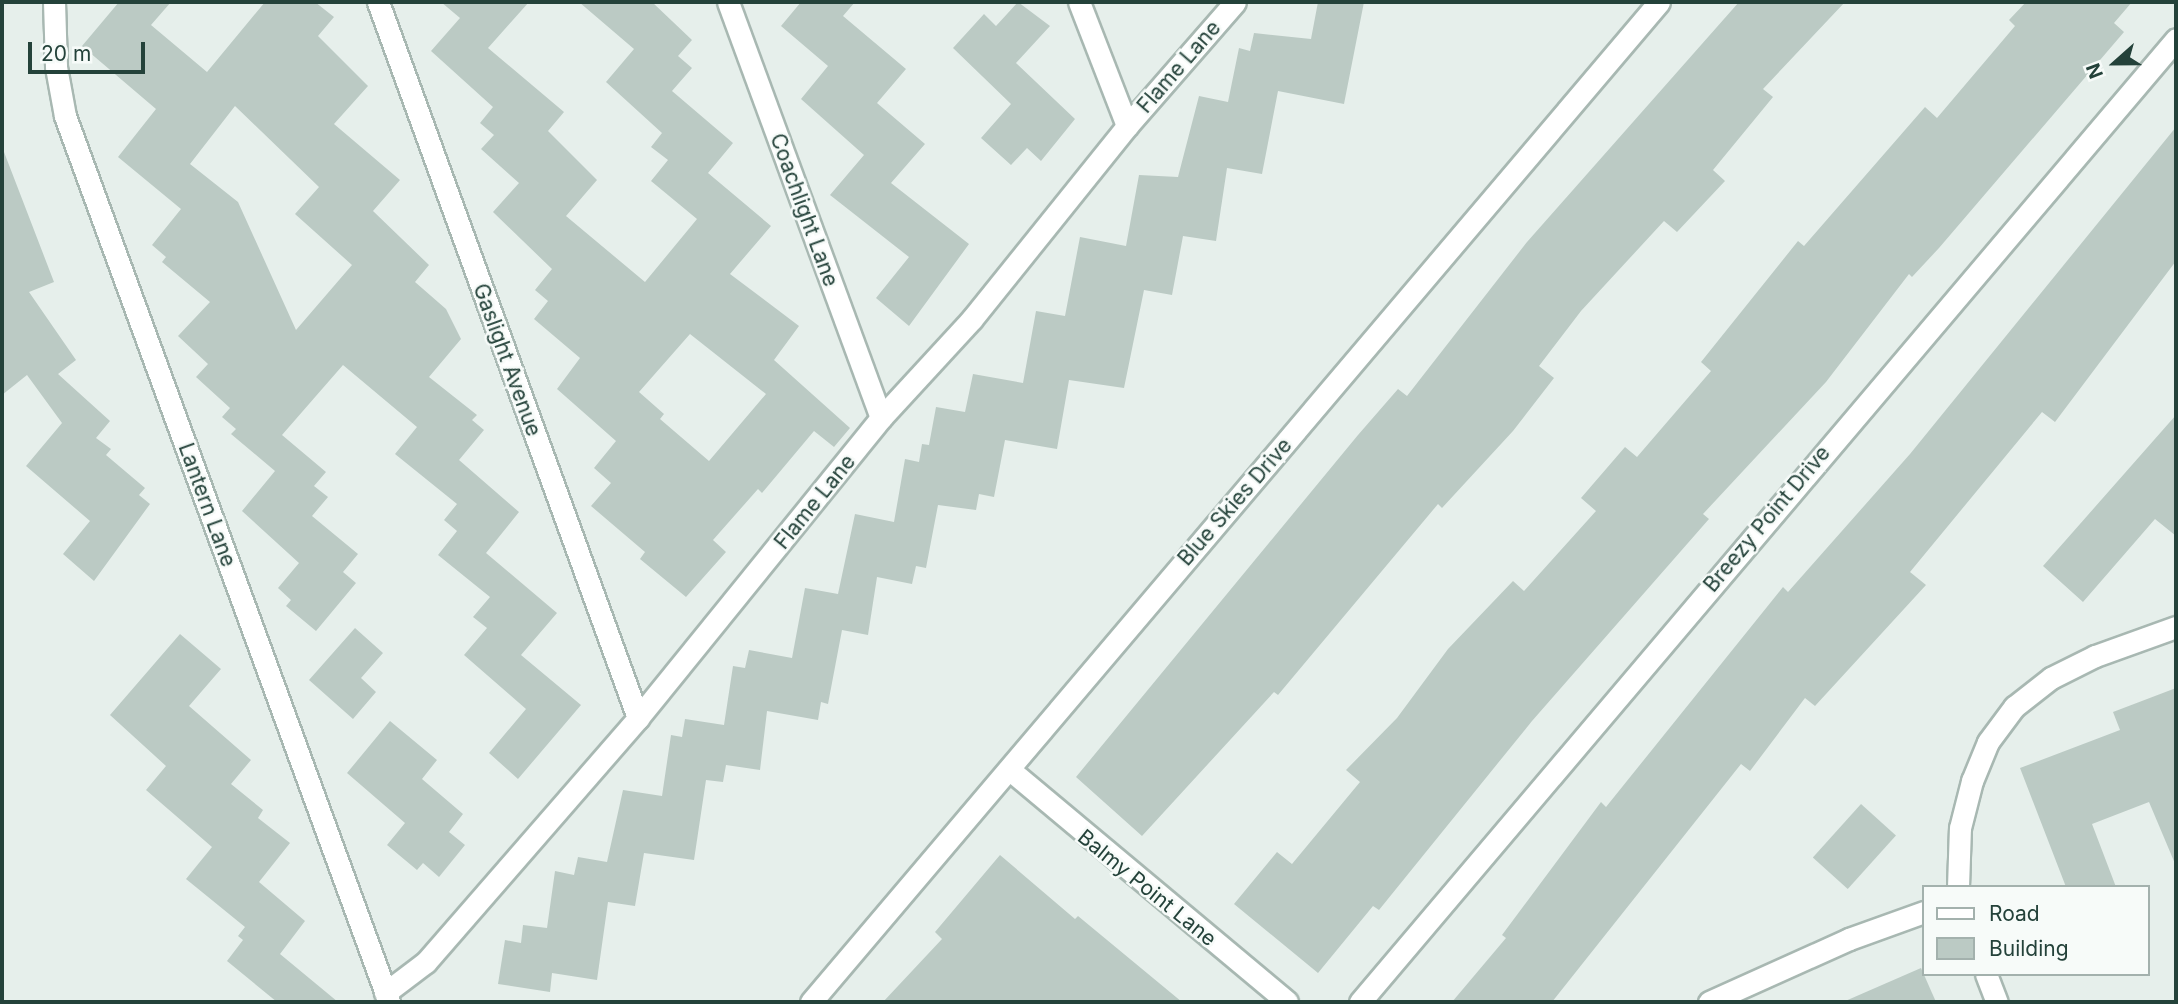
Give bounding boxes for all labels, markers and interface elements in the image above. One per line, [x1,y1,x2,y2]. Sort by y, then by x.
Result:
street label: Flame Lane [1132,16,1226,118]
scale bar [32,28,149,72]
north arrow [2080,28,2150,98]
text: 20 m [41,41,91,66]
text: N [2082,60,2108,82]
street label: Coachlight Lane [765,130,843,290]
street label: Gaslight Avenue [468,280,546,440]
street label: Blue Skies Drive [1173,433,1297,571]
street label: Lantern Lane [173,440,241,570]
street label: Breezy Point Drive [1699,441,1835,597]
street label: Flame Lane [769,450,861,554]
street label: Balmy Point Lane [1073,824,1221,952]
legend [1923,885,2150,976]
text: Road [1989,901,2040,926]
text: Building [1989,936,2069,961]

